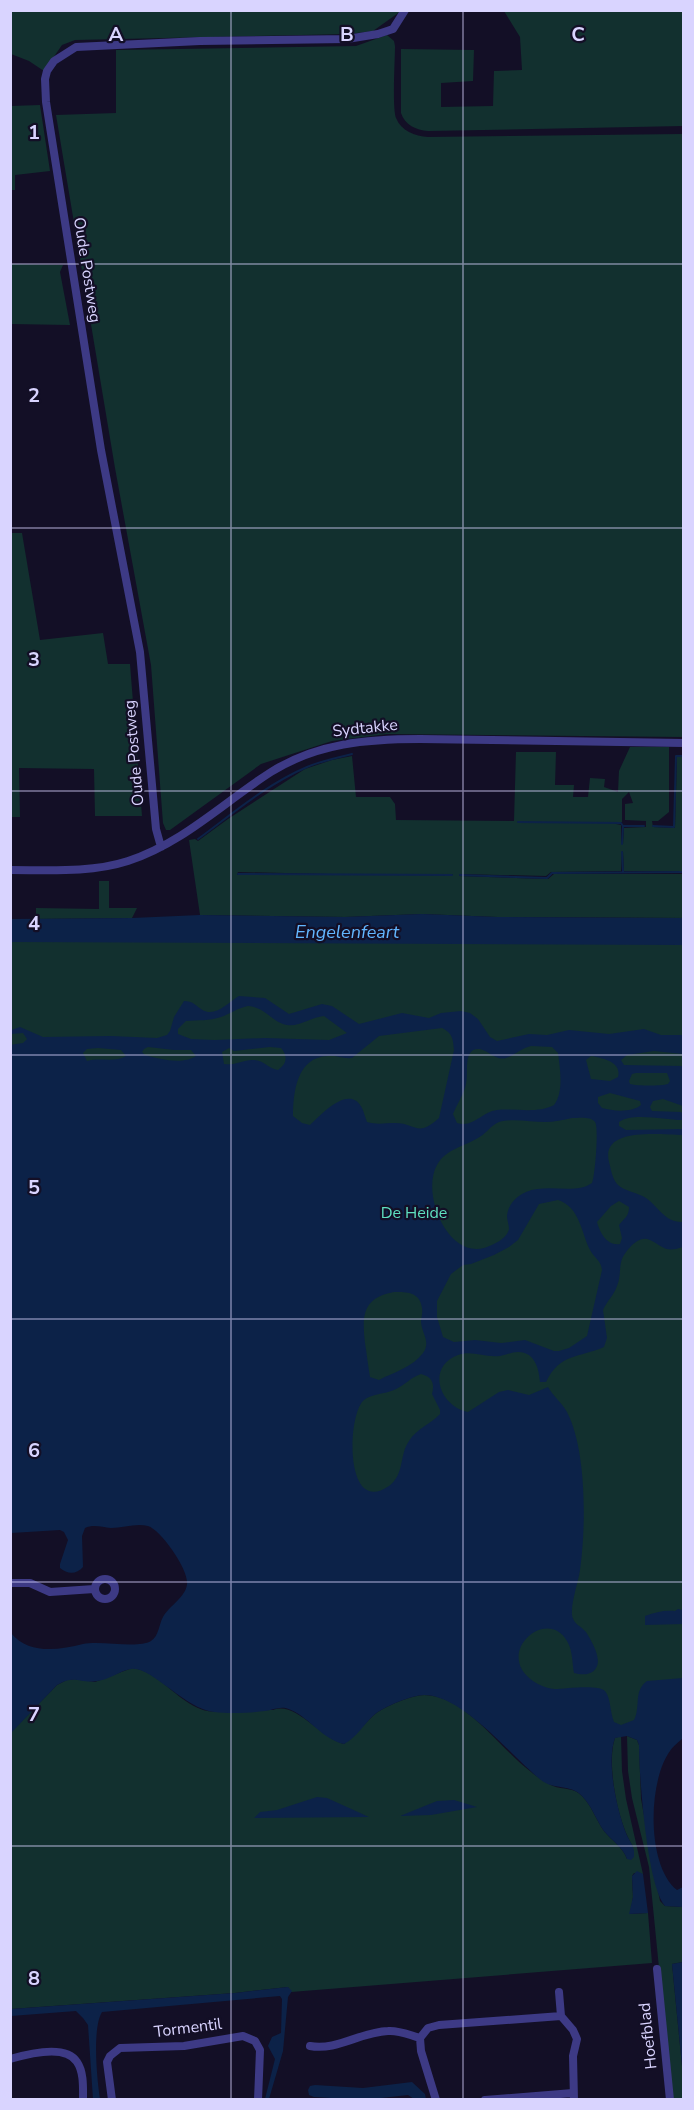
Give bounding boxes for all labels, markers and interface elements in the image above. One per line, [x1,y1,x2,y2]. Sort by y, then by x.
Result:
text: A [109,21,124,48]
text: B [340,21,354,48]
text: C [571,21,585,48]
text: 1 [28,119,40,146]
street label: Oude Postweg [68,216,106,324]
text: 2 [28,382,40,409]
text: 3 [28,646,40,673]
street label: Oude Postweg [118,699,150,807]
street label: Sydtakke [331,714,399,742]
text: 4 [28,910,40,937]
water label: Engelenfeart [295,920,400,944]
text: 5 [28,1174,40,1201]
park label: De Heide [381,1202,447,1224]
text: 6 [28,1437,40,1464]
text: 7 [28,1701,40,1728]
text: 8 [28,1965,40,1992]
street label: Hoefblad [634,2002,662,2070]
street label: Tormentil [153,2013,224,2043]

